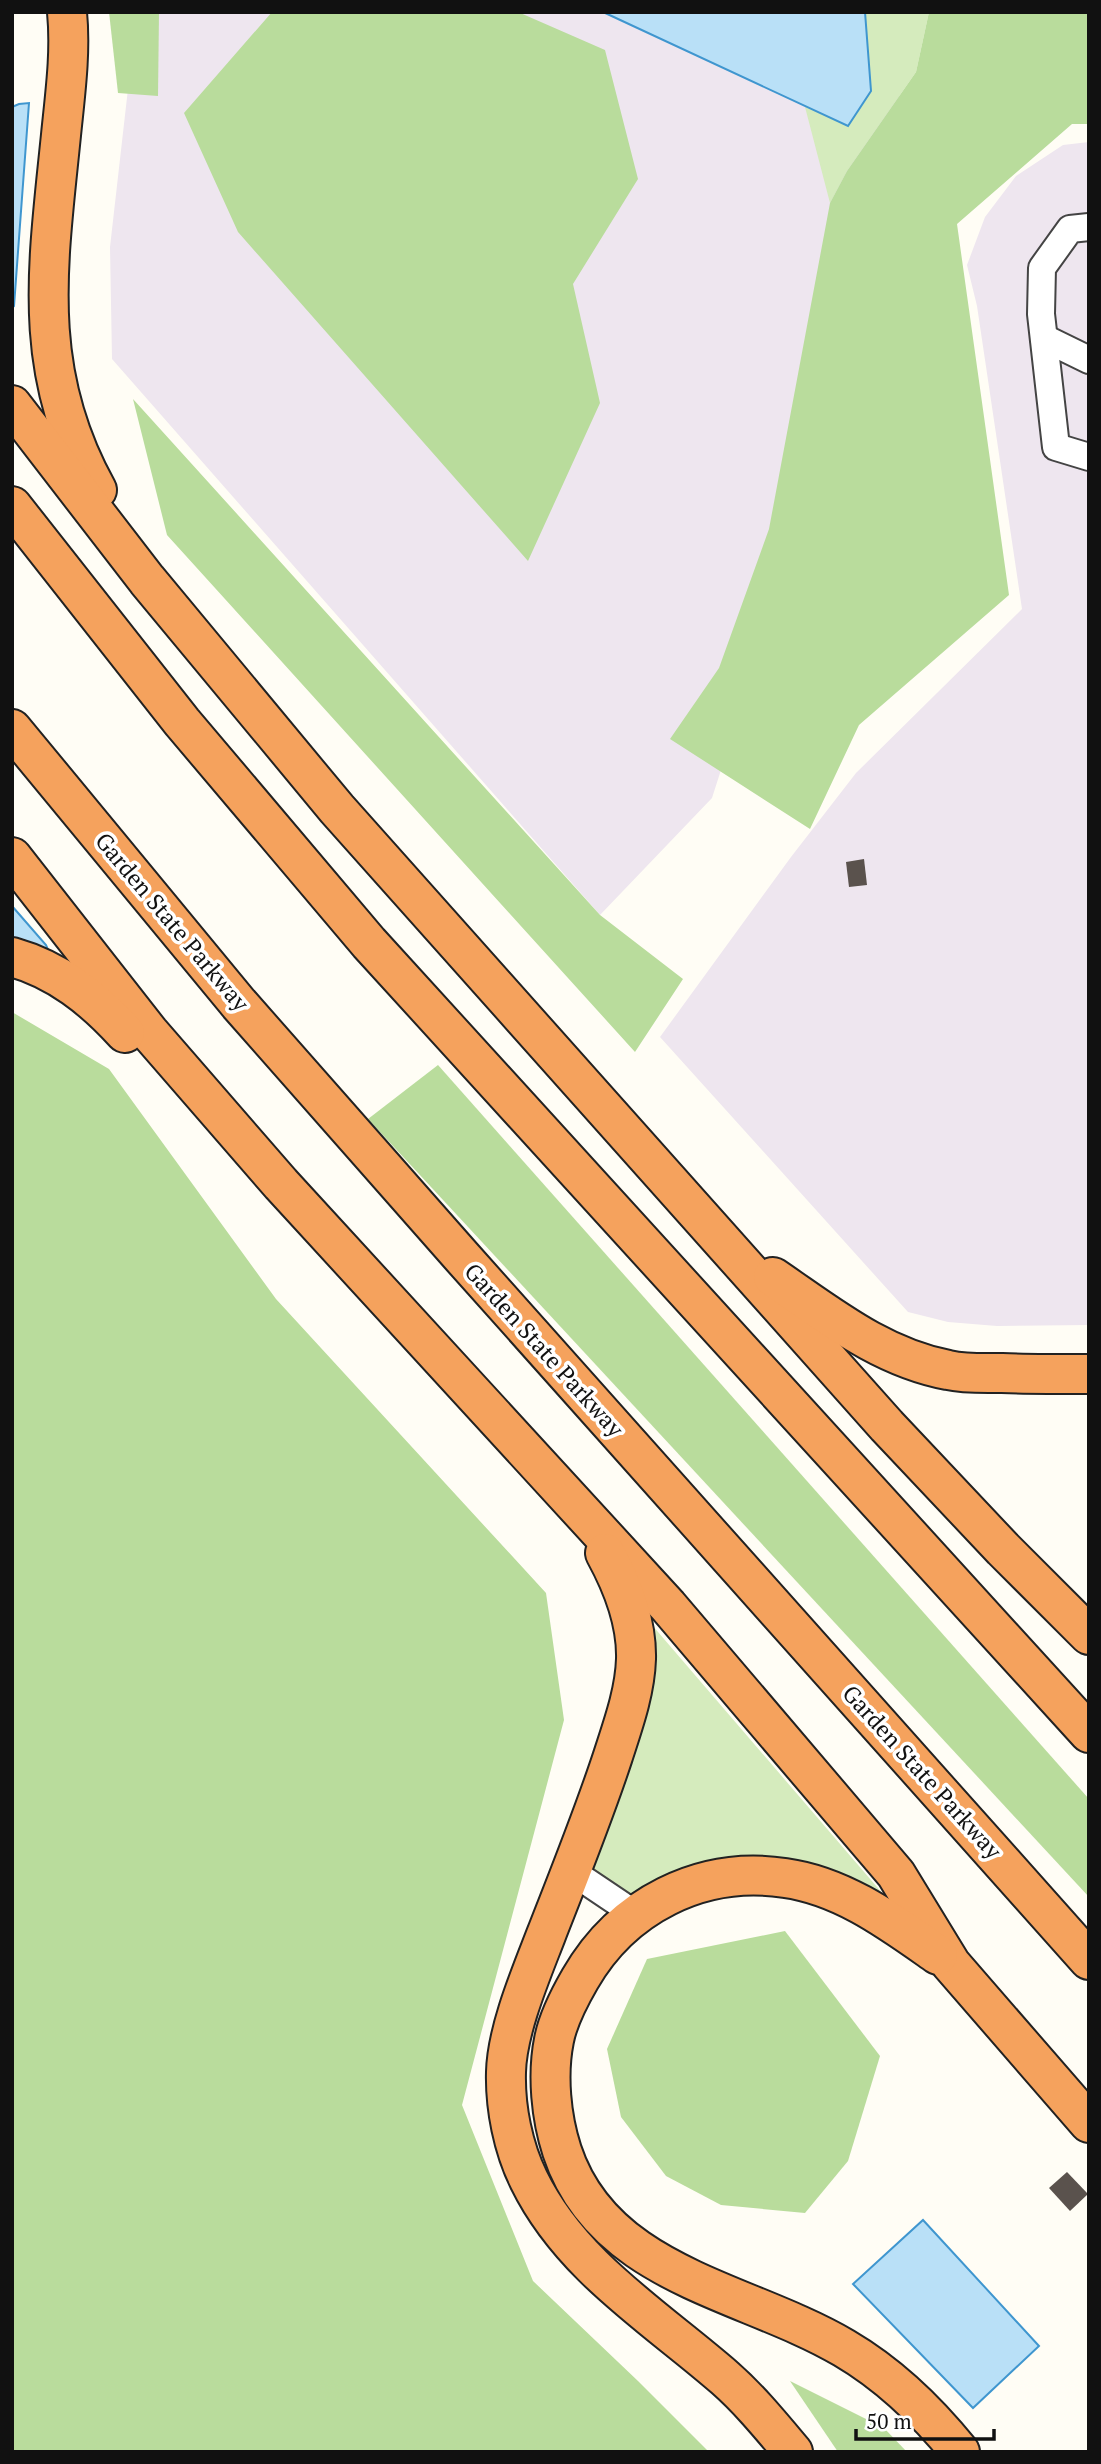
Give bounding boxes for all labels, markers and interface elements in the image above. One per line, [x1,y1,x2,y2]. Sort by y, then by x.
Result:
street label: Garden State Parkway [89,826,256,1018]
street label: Garden State Parkway [458,1256,631,1444]
street label: Garden State Parkway [836,1678,1009,1866]
scale bar [856,2398,994,2442]
text: 50 m [866,2407,912,2435]

